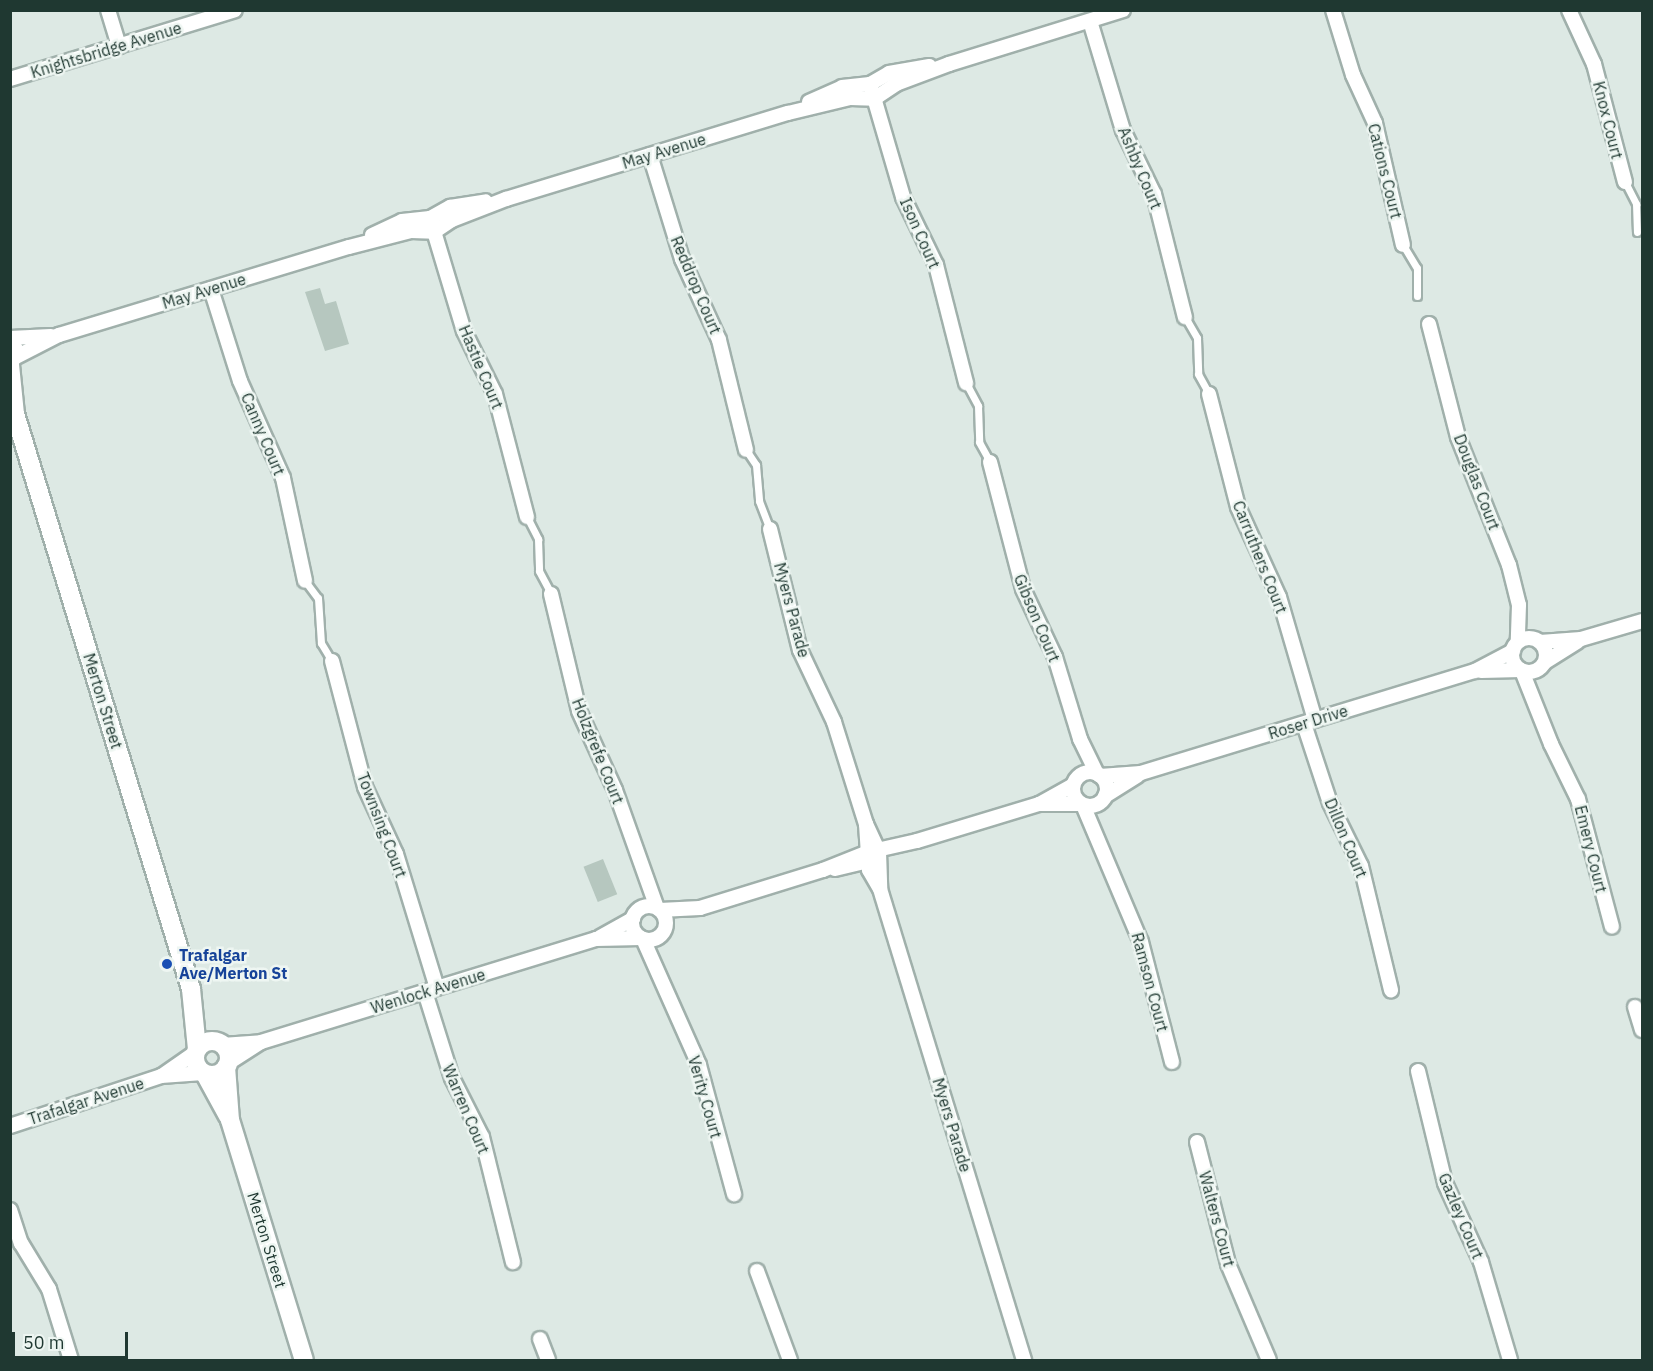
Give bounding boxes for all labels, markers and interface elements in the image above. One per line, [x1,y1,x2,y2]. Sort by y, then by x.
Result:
street label: Knightsbridge Avenue [28,18,184,82]
street label: Knox Court [1589,79,1627,161]
street label: Cations Court [1364,121,1406,221]
street label: Ashby Court [1114,124,1166,212]
street label: May Avenue [620,129,708,173]
street label: Ison Court [896,195,944,271]
street label: Reddrop Court [667,233,725,337]
street label: May Avenue [160,269,248,313]
street label: Hastie Court [455,322,507,412]
street label: Canny Court [237,390,289,478]
street label: Douglas Court [1450,431,1504,533]
street label: Carruthers Court [1229,498,1291,616]
street label: Myers Parade [770,560,814,660]
street label: Gibson Court [1010,571,1064,665]
street label: Merton Street [79,651,127,751]
street label: Holzgrefe Court [568,695,628,807]
street label: Roser Drive [1266,701,1350,743]
street label: Townsing Court [353,770,411,880]
street label: Dillon Court [1321,795,1371,881]
street label: Emery Court [1571,803,1611,895]
street label: Ramson Court [1128,930,1172,1034]
place label: Trafalgar Ave/Merton St [179,945,287,983]
marker: Trafalgar Ave/Merton St [160,957,174,971]
street label: Wenlock Avenue [368,964,488,1018]
street label: Verity Court [684,1054,726,1140]
street label: Warren Court [439,1061,493,1157]
street label: Trafalgar Avenue [26,1073,146,1129]
street label: Myers Parade [929,1076,975,1174]
street label: Walters Court [1195,1169,1239,1269]
street label: Gazley Court [1434,1170,1488,1262]
street label: Merton Street [243,1190,291,1290]
scale bar [15,1320,130,1358]
text: 50 m [23,1331,65,1354]

